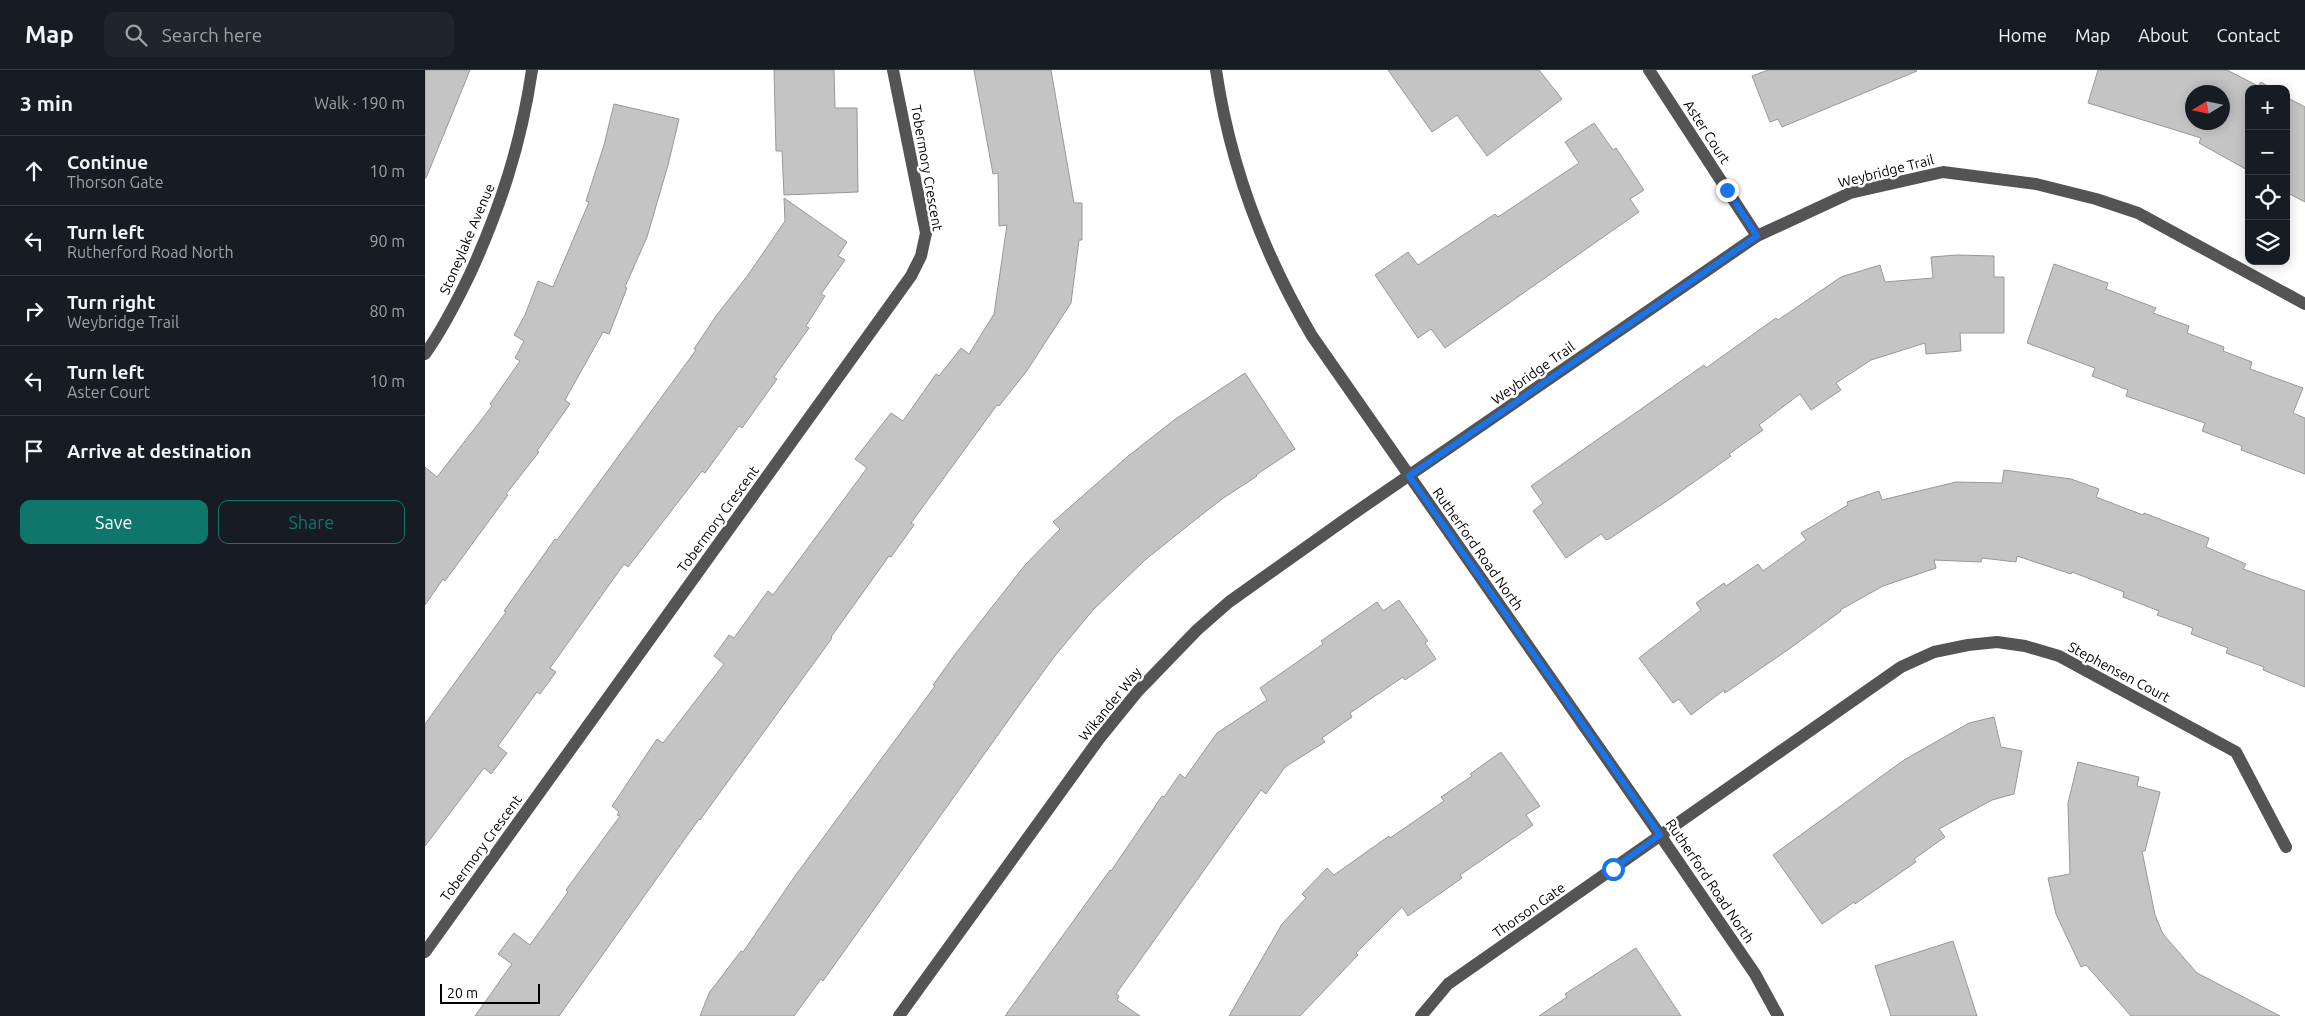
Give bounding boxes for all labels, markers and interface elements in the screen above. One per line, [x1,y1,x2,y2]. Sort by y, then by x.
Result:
search box [104,12,454,57]
text: Map [25,21,74,48]
icon: search [122,21,150,49]
text: Search here [162,24,262,46]
text: Home [1998,25,2047,45]
text: Map [2075,25,2110,45]
text: About [2138,25,2188,45]
text: Contact [2216,25,2280,45]
north arrow [2185,85,2230,130]
map controls [2245,85,2290,265]
button: + [2245,85,2290,130]
text: 3 min [20,91,73,115]
text: Walk · 190 m [314,94,405,112]
street label: Aster Court [1681,97,1734,167]
street label: Tobermory Crescent [908,104,946,233]
button: − [2245,130,2290,175]
text: Continue [67,151,148,173]
street label: Weybridge Trail [1836,151,1936,191]
icon: ahead [20,157,48,185]
text: 10 m [369,162,405,180]
text: Thorson Gate [67,173,163,191]
button: locate [2245,175,2290,220]
route end [1716,179,1739,202]
street label: Stoneylake Avenue [436,181,498,297]
button: layers [2245,220,2290,265]
text: Turn left [67,221,145,243]
icon: left [20,227,48,255]
text: 90 m [369,232,405,250]
text: Rutherford Road North [67,243,234,261]
text: Turn right [67,291,155,313]
icon: right [20,297,48,325]
text: 80 m [369,302,405,320]
text: Weybridge Trail [67,313,179,331]
street label: Weybridge Trail [1488,338,1578,408]
text: Turn left [67,361,145,383]
icon: left [20,367,48,395]
text: 10 m [369,372,405,390]
text: Aster Court [67,383,150,401]
icon: arrive [20,437,48,465]
text: Arrive at destination [67,440,252,462]
street label: Tobermory Crescent [674,462,762,575]
street label: Rutherford Road North [1430,485,1526,613]
button: Save [20,500,208,544]
button: Share [218,500,405,544]
street label: Stephensen Court [2065,638,2173,706]
street label: Wikander Way [1075,664,1145,744]
street label: Tobermory Crescent [437,791,525,904]
street label: Rutherford Road North [1663,816,1757,946]
route start [1602,858,1625,881]
street label: Thorson Gate [1490,879,1568,941]
scale bar [440,981,540,1004]
text: 20 m [447,985,478,1001]

